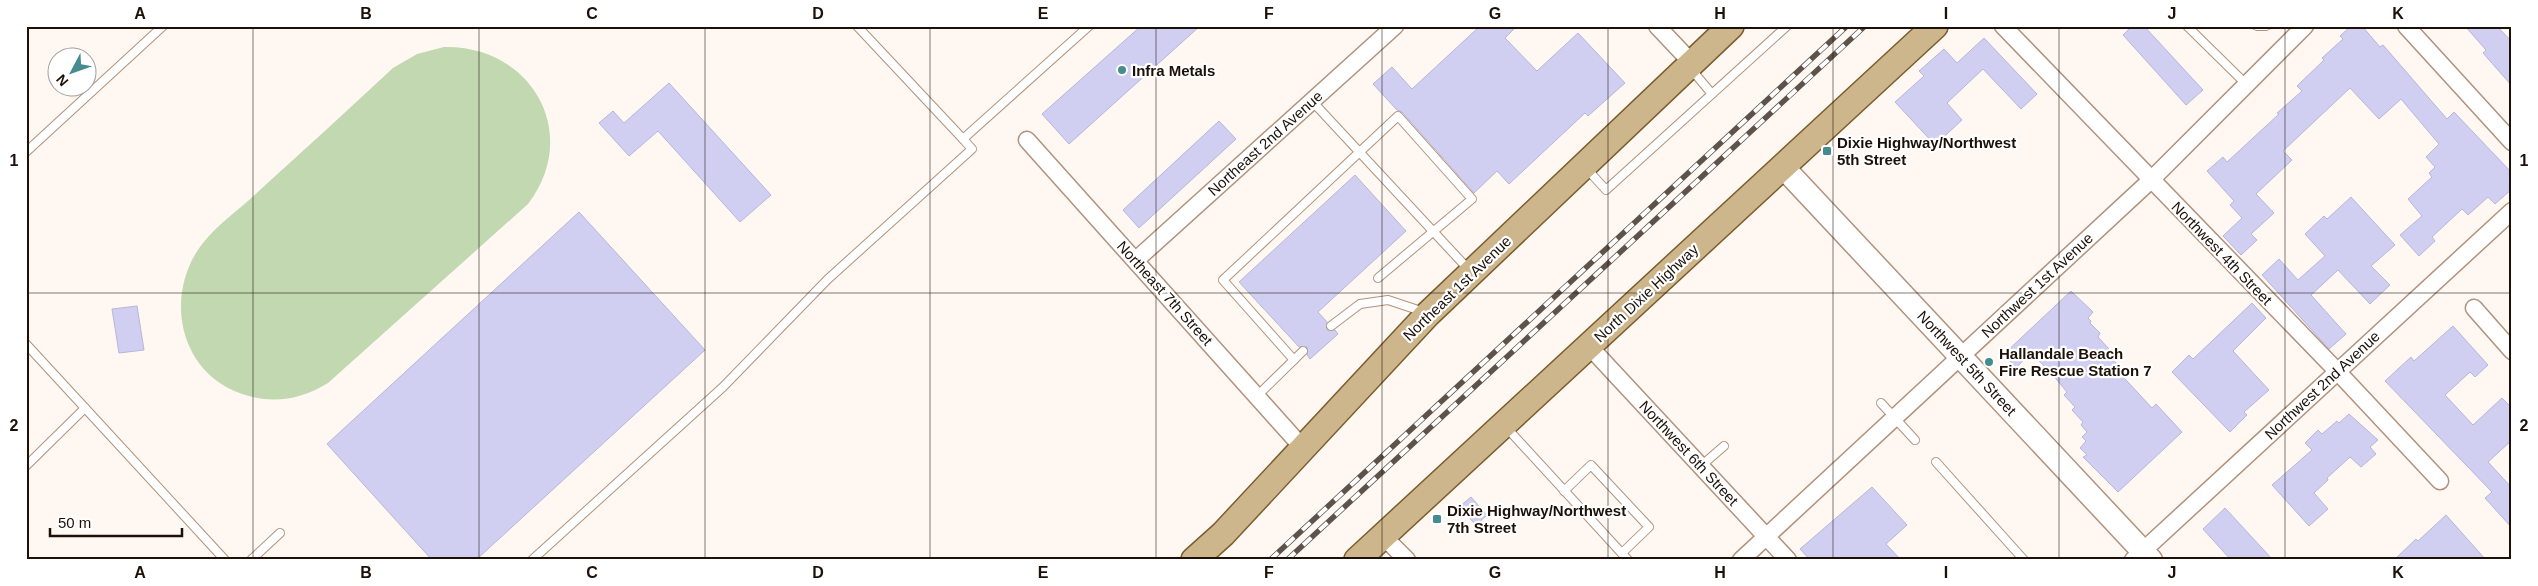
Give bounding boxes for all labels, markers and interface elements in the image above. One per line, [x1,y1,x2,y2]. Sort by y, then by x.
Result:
text: A [134,5,146,22]
text: B [360,5,372,22]
text: C [586,5,598,22]
text: D [812,5,824,22]
text: E [1038,5,1049,22]
text: F [1264,5,1274,22]
text: G [1489,5,1501,22]
text: H [1714,5,1726,22]
text: I [1944,5,1948,22]
text: J [2168,5,2176,22]
text: K [2392,5,2404,22]
north arrow [48,48,98,98]
place label: Infra Metals [1132,62,1215,79]
marker: Infra Metals [1116,64,1128,76]
text: N [53,71,72,90]
street label: Northeast 2nd Avenue [1204,87,1326,199]
place label: Dixie Highway/Northwest 5th Street [1837,134,2016,168]
marker: Dixie Highway/Northwest 5th Street [1821,145,1833,157]
text: 1 [10,152,19,169]
text: 1 [2520,152,2529,169]
street label: Northwest 4th Street [2168,198,2276,309]
street label: Northwest 1st Avenue [1978,229,2096,341]
street label: Northeast 1st Avenue [1400,232,1514,344]
street label: Northeast 7th Street [1114,237,1217,349]
street label: North Dixie Highway [1591,240,1702,346]
street label: Northwest 5th Street [1914,307,2020,419]
street label: Northwest 2nd Avenue [2261,327,2383,443]
place label: Hallandale Beach Fire Rescue Station 7 [1999,345,2152,379]
marker: Hallandale Beach Fire Rescue Station 7 [1983,356,1995,368]
street label: Northwest 6th Street [1636,397,1742,509]
text: 2 [10,417,19,434]
text: 2 [2520,417,2529,434]
place label: Dixie Highway/Northwest 7th Street [1447,502,1626,536]
scale bar [50,506,182,538]
marker: Dixie Highway/Northwest 7th Street [1431,513,1443,525]
text: 50 m [58,514,91,531]
text: A [134,564,146,581]
text: B [360,564,372,581]
text: C [586,564,598,581]
text: D [812,564,824,581]
text: E [1038,564,1049,581]
text: F [1264,564,1274,581]
text: G [1489,564,1501,581]
text: H [1714,564,1726,581]
text: I [1944,564,1948,581]
text: J [2168,564,2176,581]
text: K [2392,564,2404,581]

